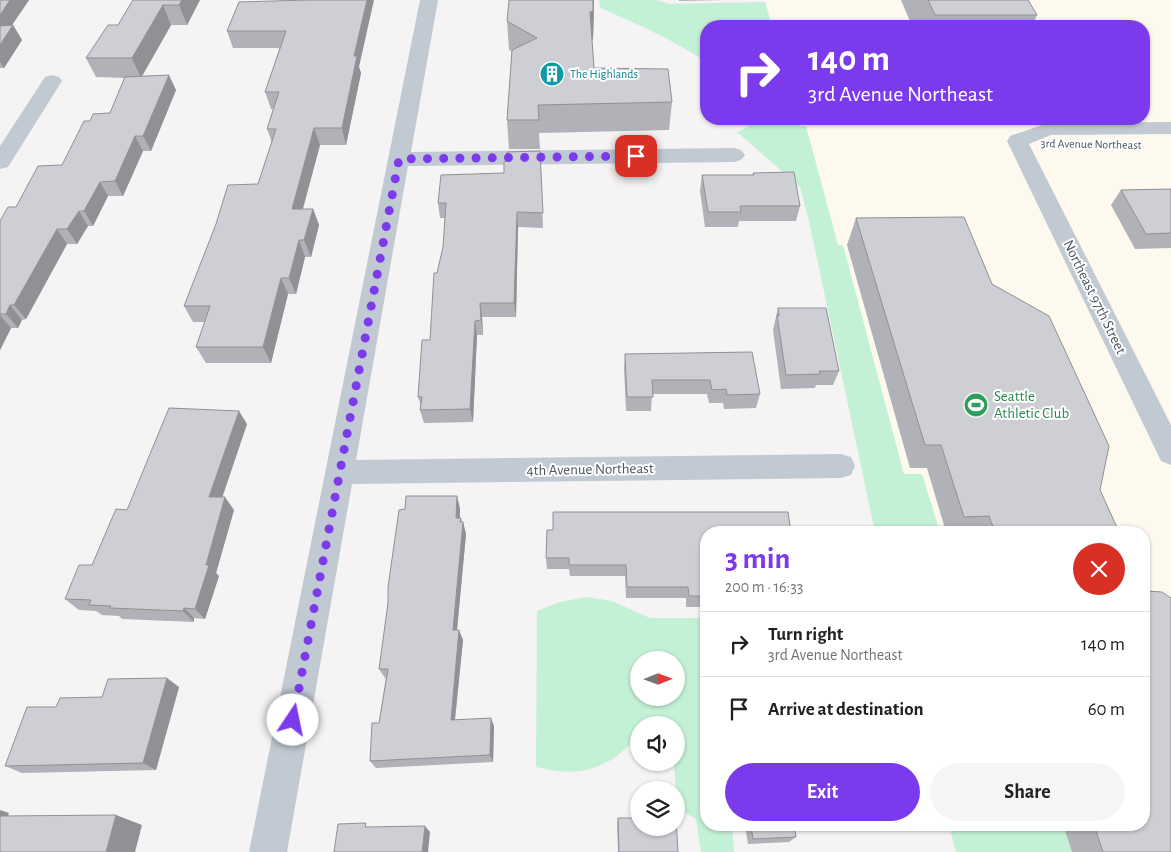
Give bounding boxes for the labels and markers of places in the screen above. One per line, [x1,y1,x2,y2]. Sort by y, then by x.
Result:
building icon: The Highlands [539,61,565,87]
place label: The Highlands [570,68,638,80]
pin [615,135,657,177]
place label: Seattle Athletic Club [994,389,1069,421]
sports icon: Seattle Athletic Club [963,392,989,418]

